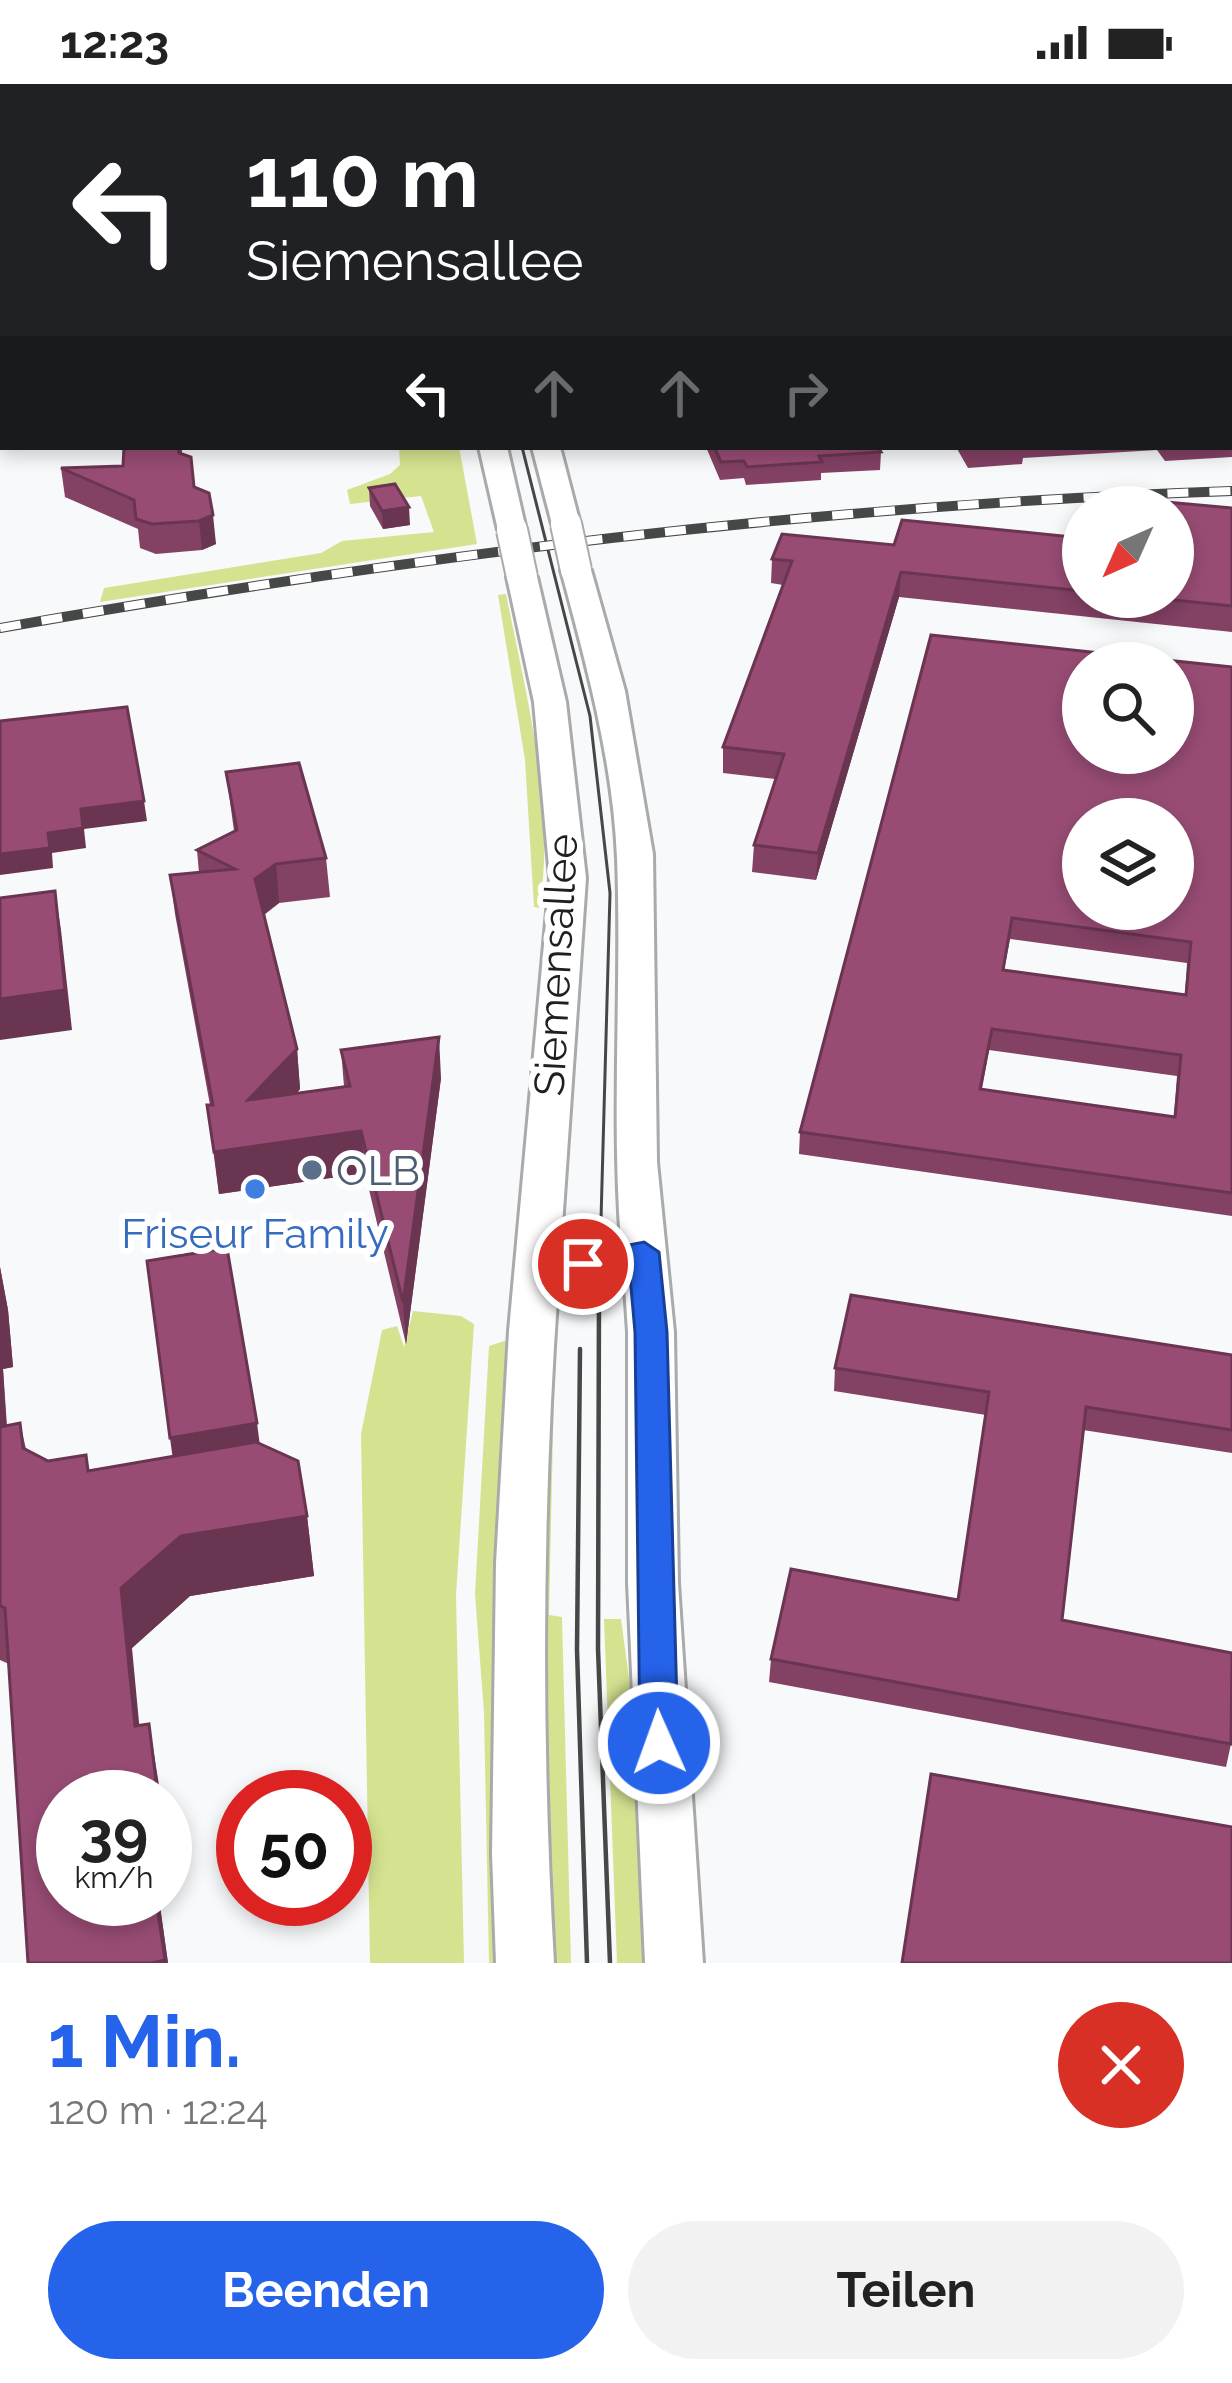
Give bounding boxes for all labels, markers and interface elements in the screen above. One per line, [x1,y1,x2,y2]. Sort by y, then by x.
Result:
text: 12:23 [60,16,169,69]
text: 110 m [246,128,479,227]
icon: left [48,132,204,288]
text: Siemensallee [246,229,583,293]
icon: left [395,360,461,426]
icon: ahead [521,360,587,426]
icon: ahead [647,360,713,426]
icon: right [773,360,839,426]
north arrow [1062,486,1194,618]
map controls [1062,486,1194,930]
button: search [1062,642,1194,774]
button: layers [1062,798,1194,930]
street label: Siemensallee [525,833,587,1097]
place label: OLB [336,1146,420,1195]
marker: OLB [299,1157,325,1183]
marker: Friseur Family [242,1176,268,1202]
place label: Friseur Family [121,1209,389,1258]
pin [532,1213,634,1315]
icon: arrive [550,1231,616,1297]
position arrow [596,1680,722,1806]
speed limit sign: 50 [216,1770,372,1926]
text: 39 [80,1798,148,1868]
text: km/h [74,1860,154,1895]
text: 1 Min. [48,1999,241,2084]
button: close [1058,2002,1184,2128]
text: 120 m · 12:24 [48,2087,268,2133]
button: Beenden [48,2221,604,2359]
button: Teilen [628,2221,1184,2359]

